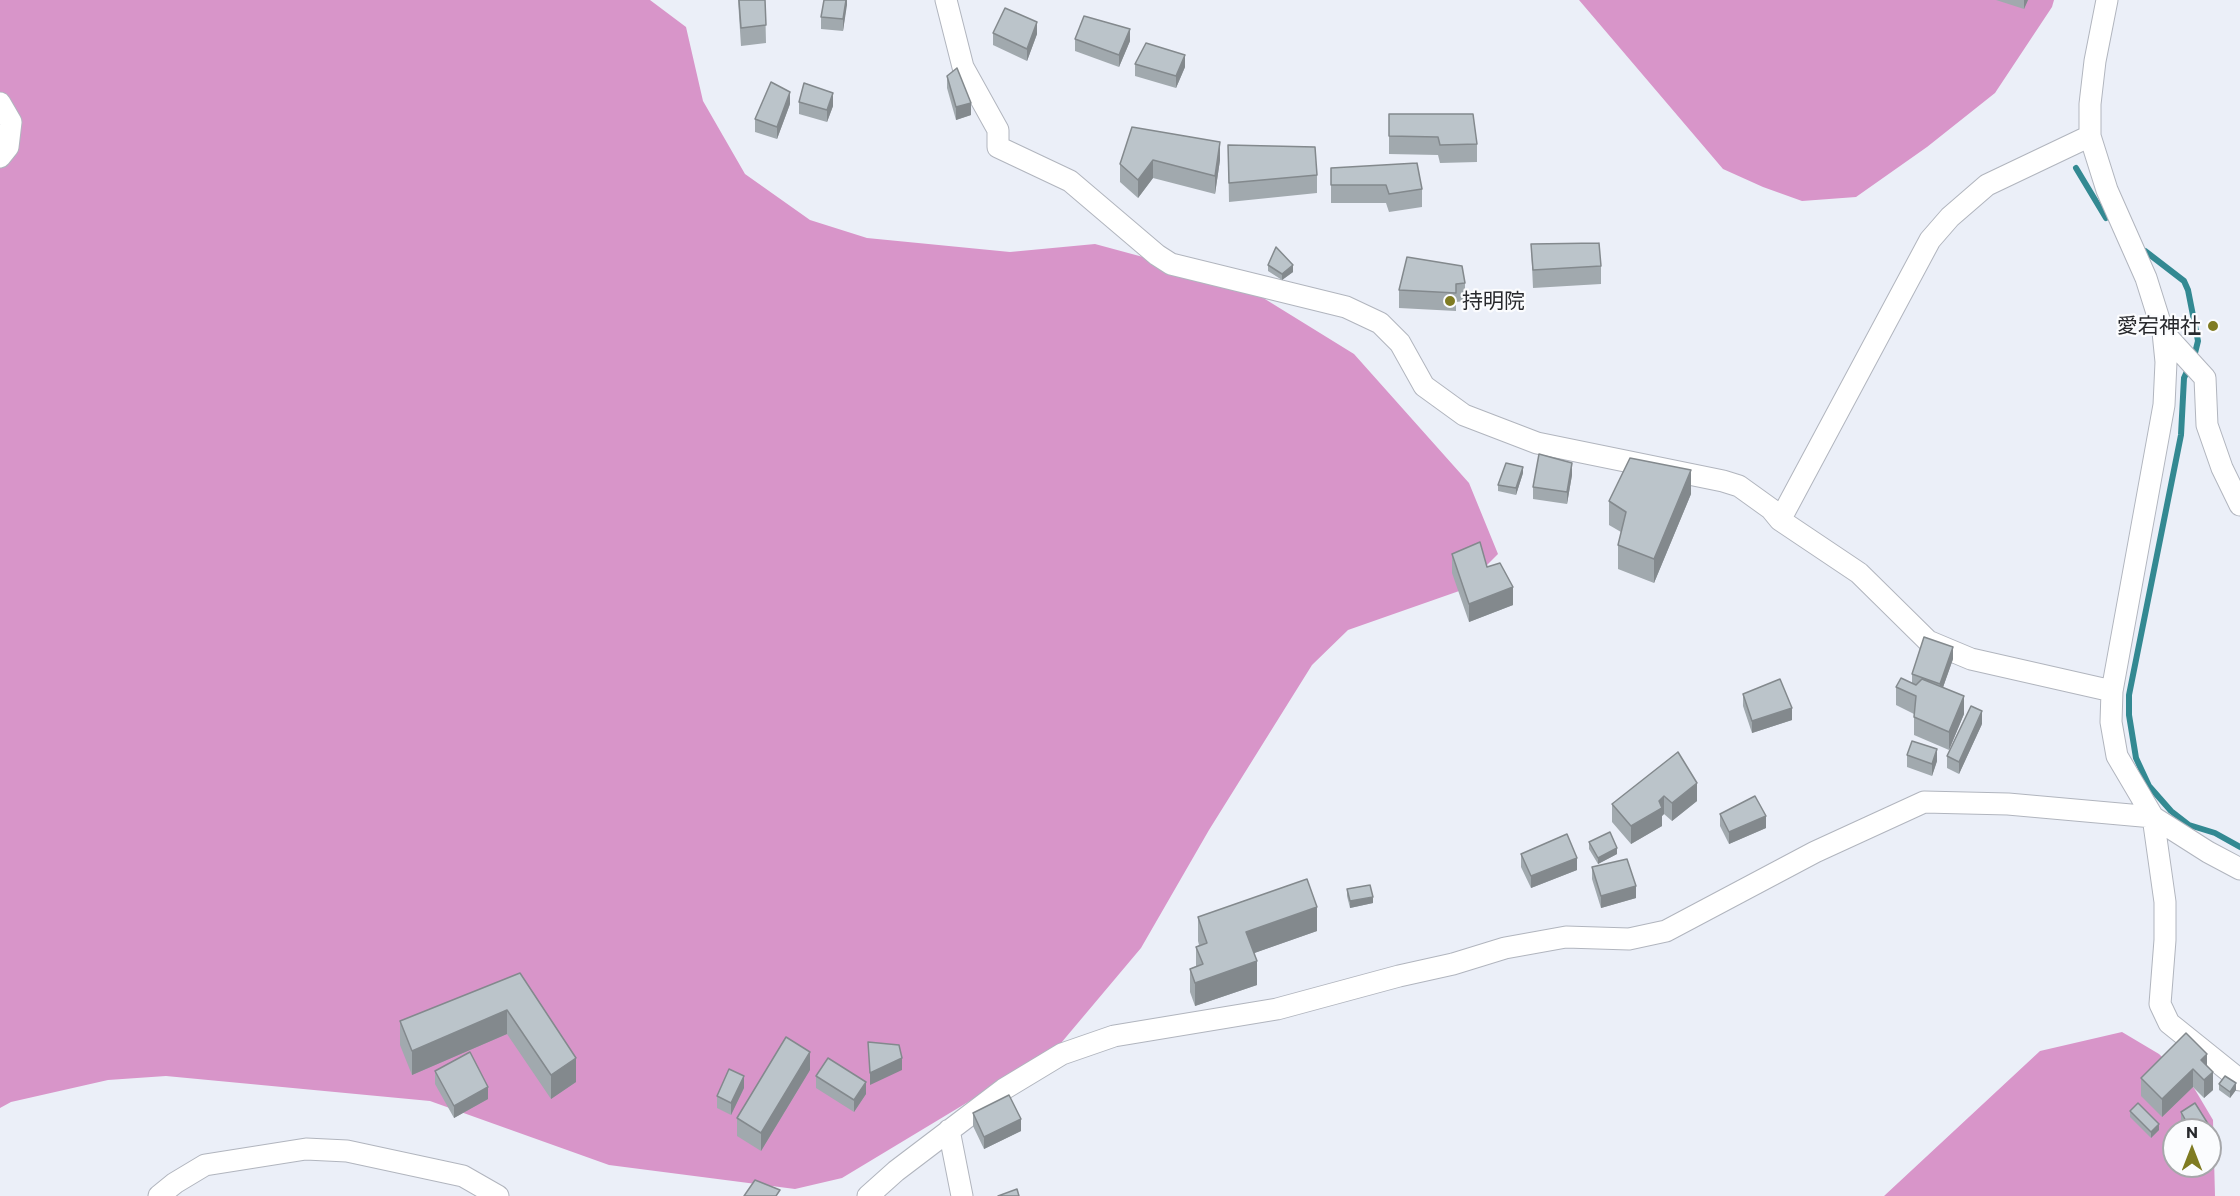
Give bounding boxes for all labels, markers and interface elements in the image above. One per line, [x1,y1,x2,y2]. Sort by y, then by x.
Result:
place label: 持明院 [1462,288,1525,314]
marker: 持明院 [1443,294,1457,308]
place label: 愛宕神社 [2117,313,2201,339]
marker: 愛宕神社 [2206,319,2220,333]
north arrow [2162,1118,2222,1178]
text: N [2186,1122,2198,1141]

